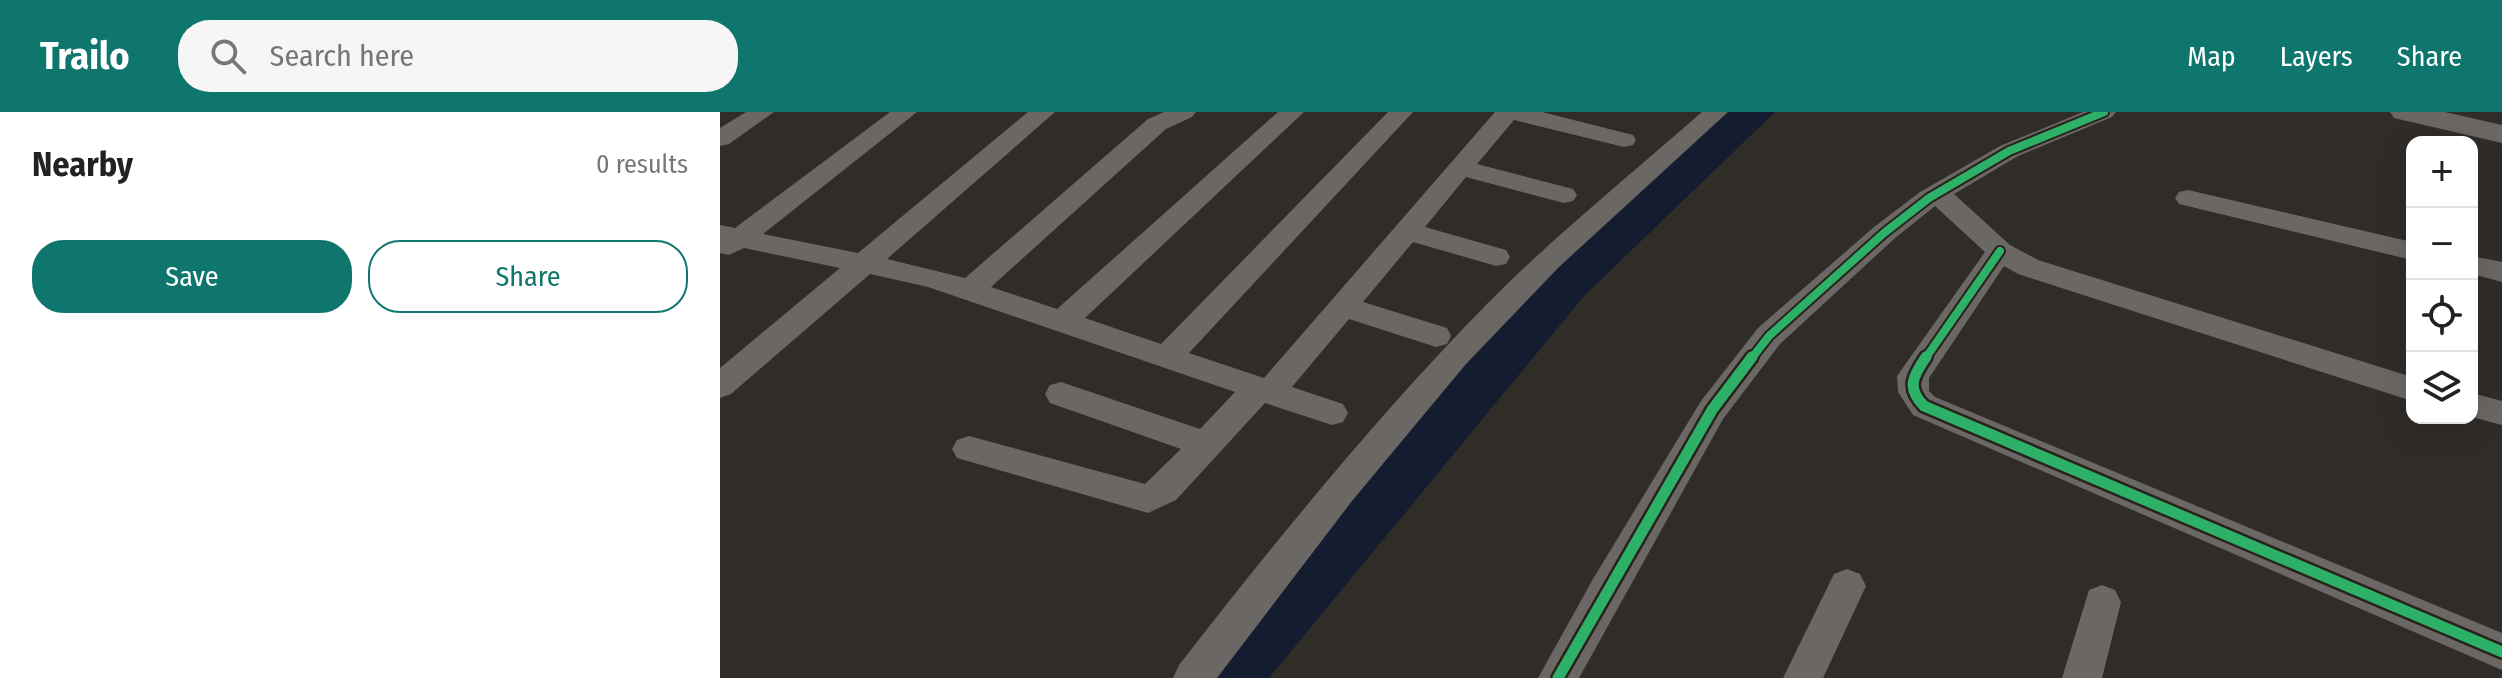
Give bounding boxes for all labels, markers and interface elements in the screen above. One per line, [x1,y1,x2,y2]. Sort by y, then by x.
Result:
search box [178,20,738,92]
text: Trailo [40,33,130,79]
icon: search [206,34,250,78]
text: Search here [270,38,414,74]
text: Map [2187,40,2236,73]
text: Layers [2280,40,2353,73]
text: Share [2397,40,2462,73]
map controls [2406,136,2478,424]
button: + [2406,136,2478,208]
text: Nearby [32,144,133,185]
text: 0 results [596,149,688,180]
button: − [2406,208,2478,280]
button: Save [32,240,352,313]
button: Share [368,240,688,313]
button: locate [2406,280,2478,352]
button: layers [2406,352,2478,424]

